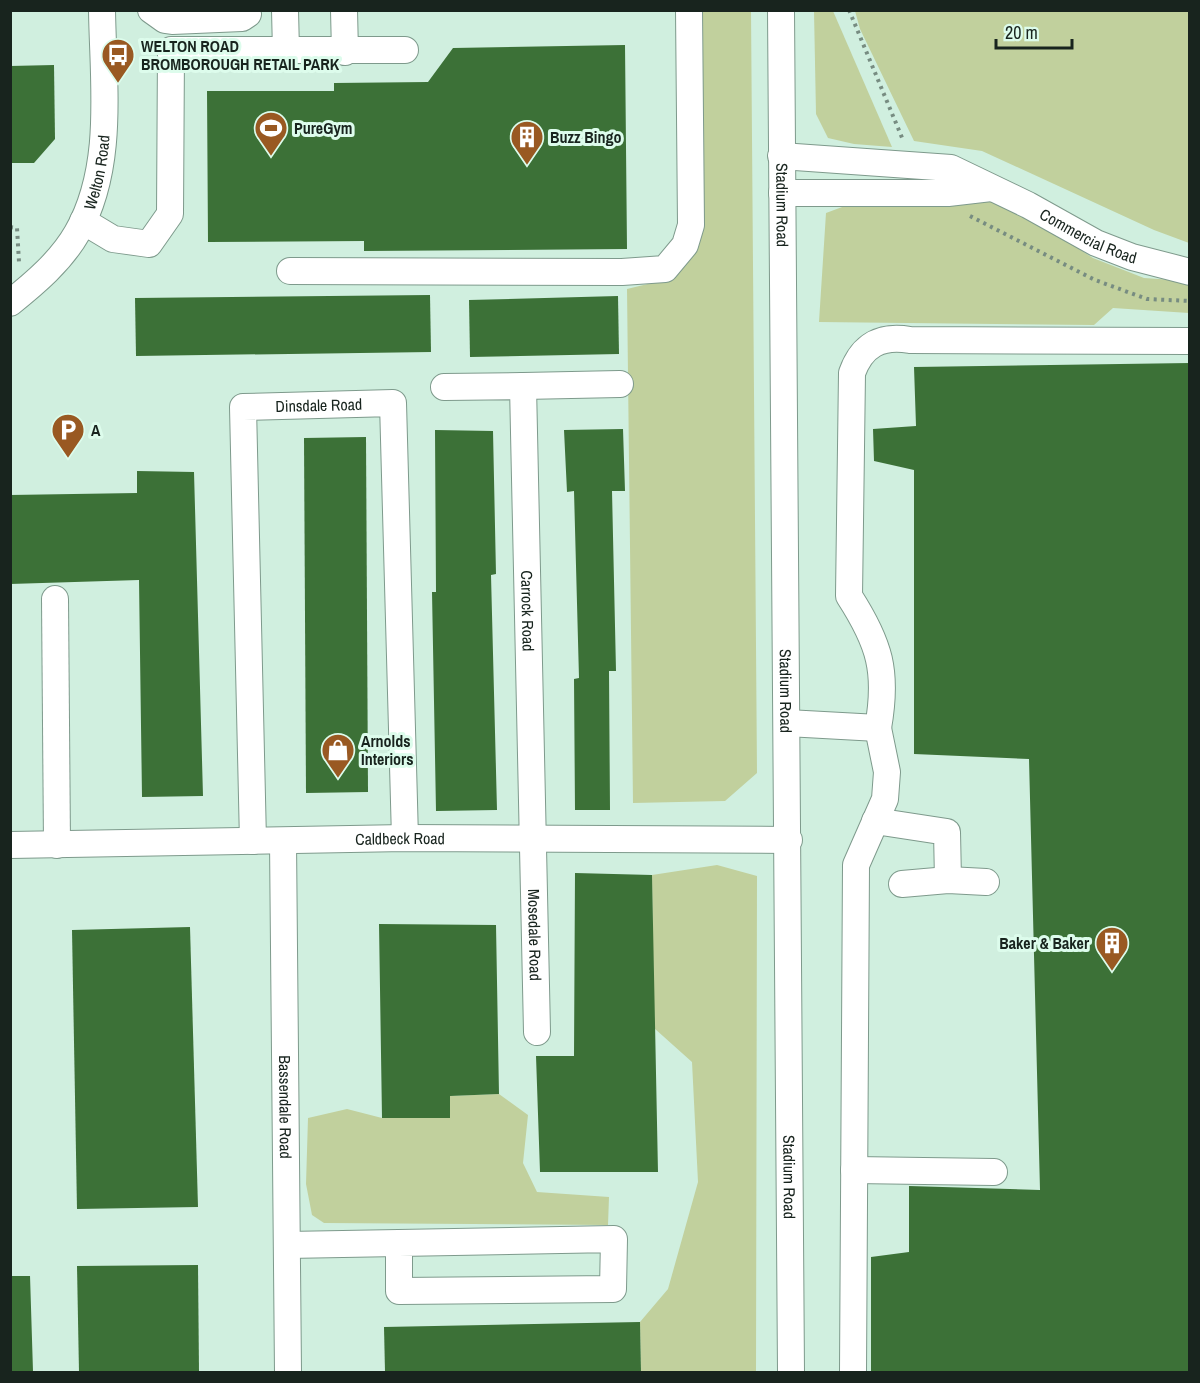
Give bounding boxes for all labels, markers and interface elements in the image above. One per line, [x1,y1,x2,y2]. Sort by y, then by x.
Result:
scale bar [996,12,1072,50]
text: 20 m [1005,20,1038,45]
place label: WELTON ROAD BROMBOROUGH RETAIL PARK [141,35,340,75]
bus stop icon: WELTON ROAD BROMBOROUGH RETAIL PARK [100,37,136,84]
sports icon: PureGym [253,110,289,157]
place label: PureGym [294,117,352,139]
building icon: Buzz Bingo [509,119,545,166]
place label: Buzz Bingo [550,126,621,148]
street label: Welton Road [78,134,115,213]
street label: Stadium Road [771,163,794,247]
street label: Commercial Road [1036,203,1139,269]
street label: Dinsdale Road [275,393,363,417]
parking icon: A [50,412,86,459]
place label: A [91,419,101,441]
street label: Carrock Road [516,570,540,652]
street label: Stadium Road [775,649,797,733]
place label: Arnolds Interiors [361,730,414,770]
shop icon: Arnolds Interiors [320,732,356,779]
street label: Caldbeck Road [355,827,445,850]
street label: Mosedale Road [523,889,547,981]
building icon: Baker & Baker [1094,925,1130,972]
place label: Baker & Baker [999,932,1090,954]
street label: Bassendale Road [274,1055,297,1159]
street label: Stadium Road [778,1135,801,1219]

